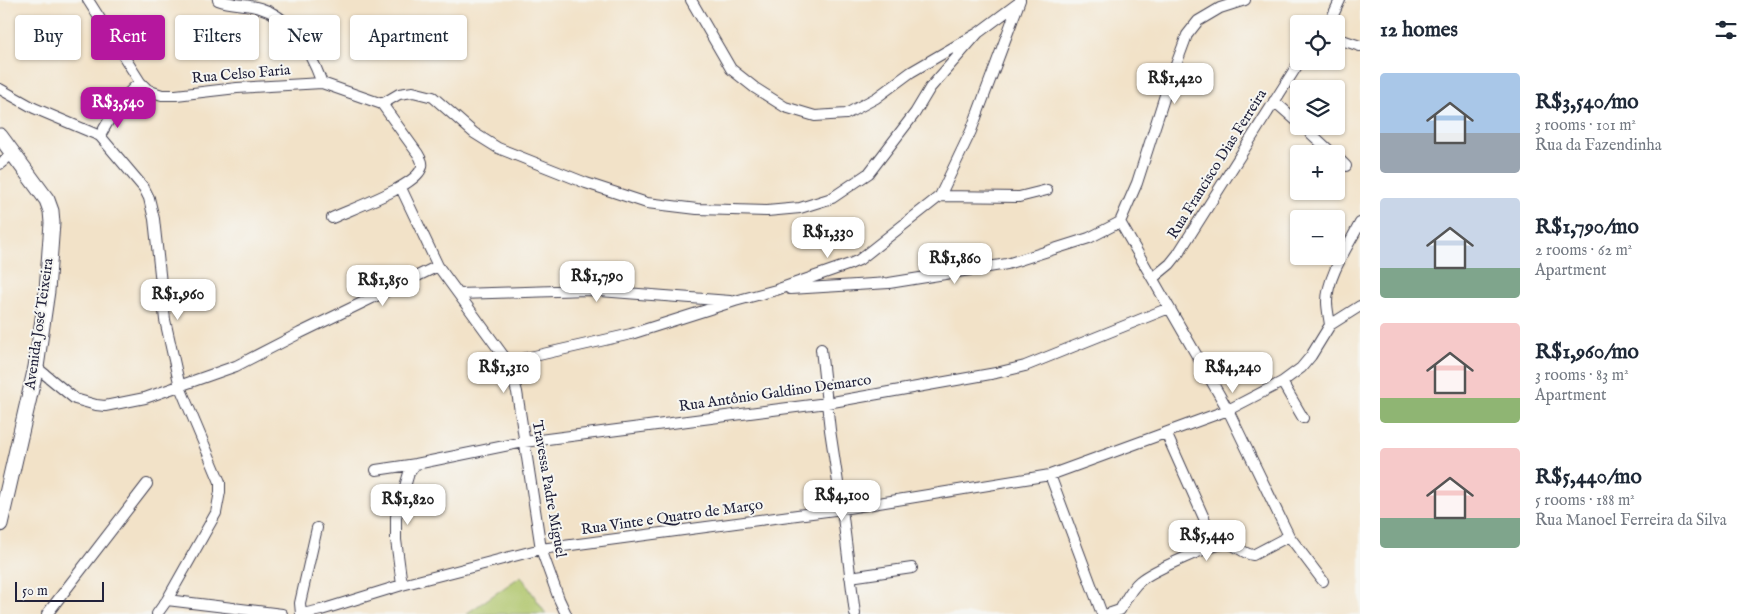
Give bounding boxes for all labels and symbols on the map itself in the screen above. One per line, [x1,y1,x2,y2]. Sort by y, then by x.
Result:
street label: Rua Celso Faria [191,60,292,88]
pin: R$1,420 [1129,62,1221,105]
street label: Rua Francisco Dias Ferreira [1163,85,1271,242]
pin: R$3,540 [72,86,164,129]
pin: R$1,330 [782,216,874,259]
pin: R$1,860 [909,242,1001,285]
street label: Avenida José Teixeira [20,256,58,392]
pin: R$1,790 [551,260,643,303]
pin: R$1,850 [337,264,429,307]
pin: R$1,960 [132,278,224,321]
pin: R$1,310 [458,352,550,394]
pin: R$4,240 [1187,352,1279,394]
street label: Rua Antônio Galdino Demarco [678,370,872,416]
street label: Travessa Padre Miguel [528,419,571,560]
pin: R$4,100 [796,480,888,522]
pin: R$1,820 [362,484,454,526]
street label: Rua Vinte e Quatro de Março [580,495,764,539]
pin: R$5,440 [1161,520,1253,562]
scale bar [15,579,104,602]

